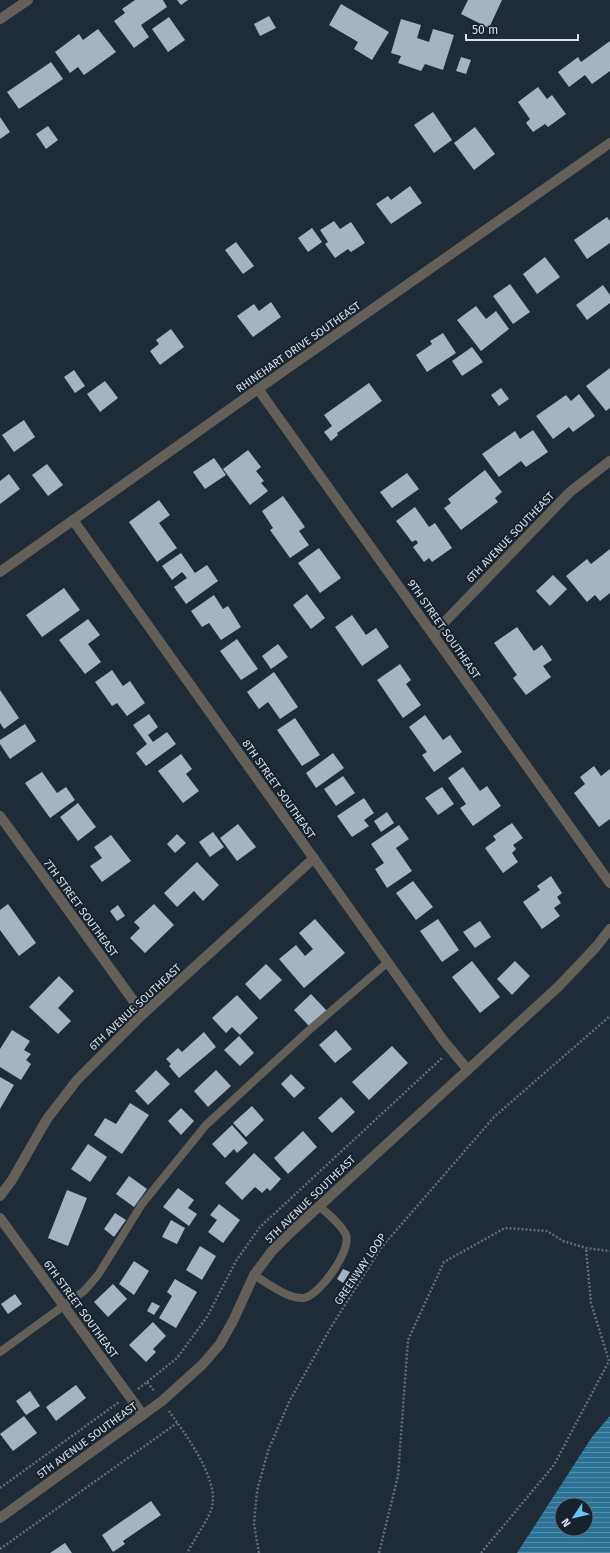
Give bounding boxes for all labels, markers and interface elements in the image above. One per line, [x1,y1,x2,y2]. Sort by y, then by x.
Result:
scale bar [466,16,578,42]
text: 50 m [472,23,498,37]
street label: RHINEHART DRIVE SOUTHEAST [233,299,363,396]
street label: 6TH AVENUE SOUTHEAST [464,489,557,585]
street label: 9TH STREET SOUTHEAST [404,577,483,682]
street label: 8TH STREET SOUTHEAST [239,737,318,842]
street label: 7TH STREET SOUTHEAST [41,857,120,960]
street label: 6TH AVENUE SOUTHEAST [87,961,184,1053]
street label: 5TH AVENUE SOUTHEAST [262,1153,358,1246]
street label: GREENWAY LOOP [332,1231,389,1307]
street label: 6TH STREET SOUTHEAST [41,1258,121,1361]
street label: 5TH AVENUE SOUTHEAST [35,1400,140,1481]
north arrow [554,1497,594,1537]
text: N [559,1516,574,1529]

